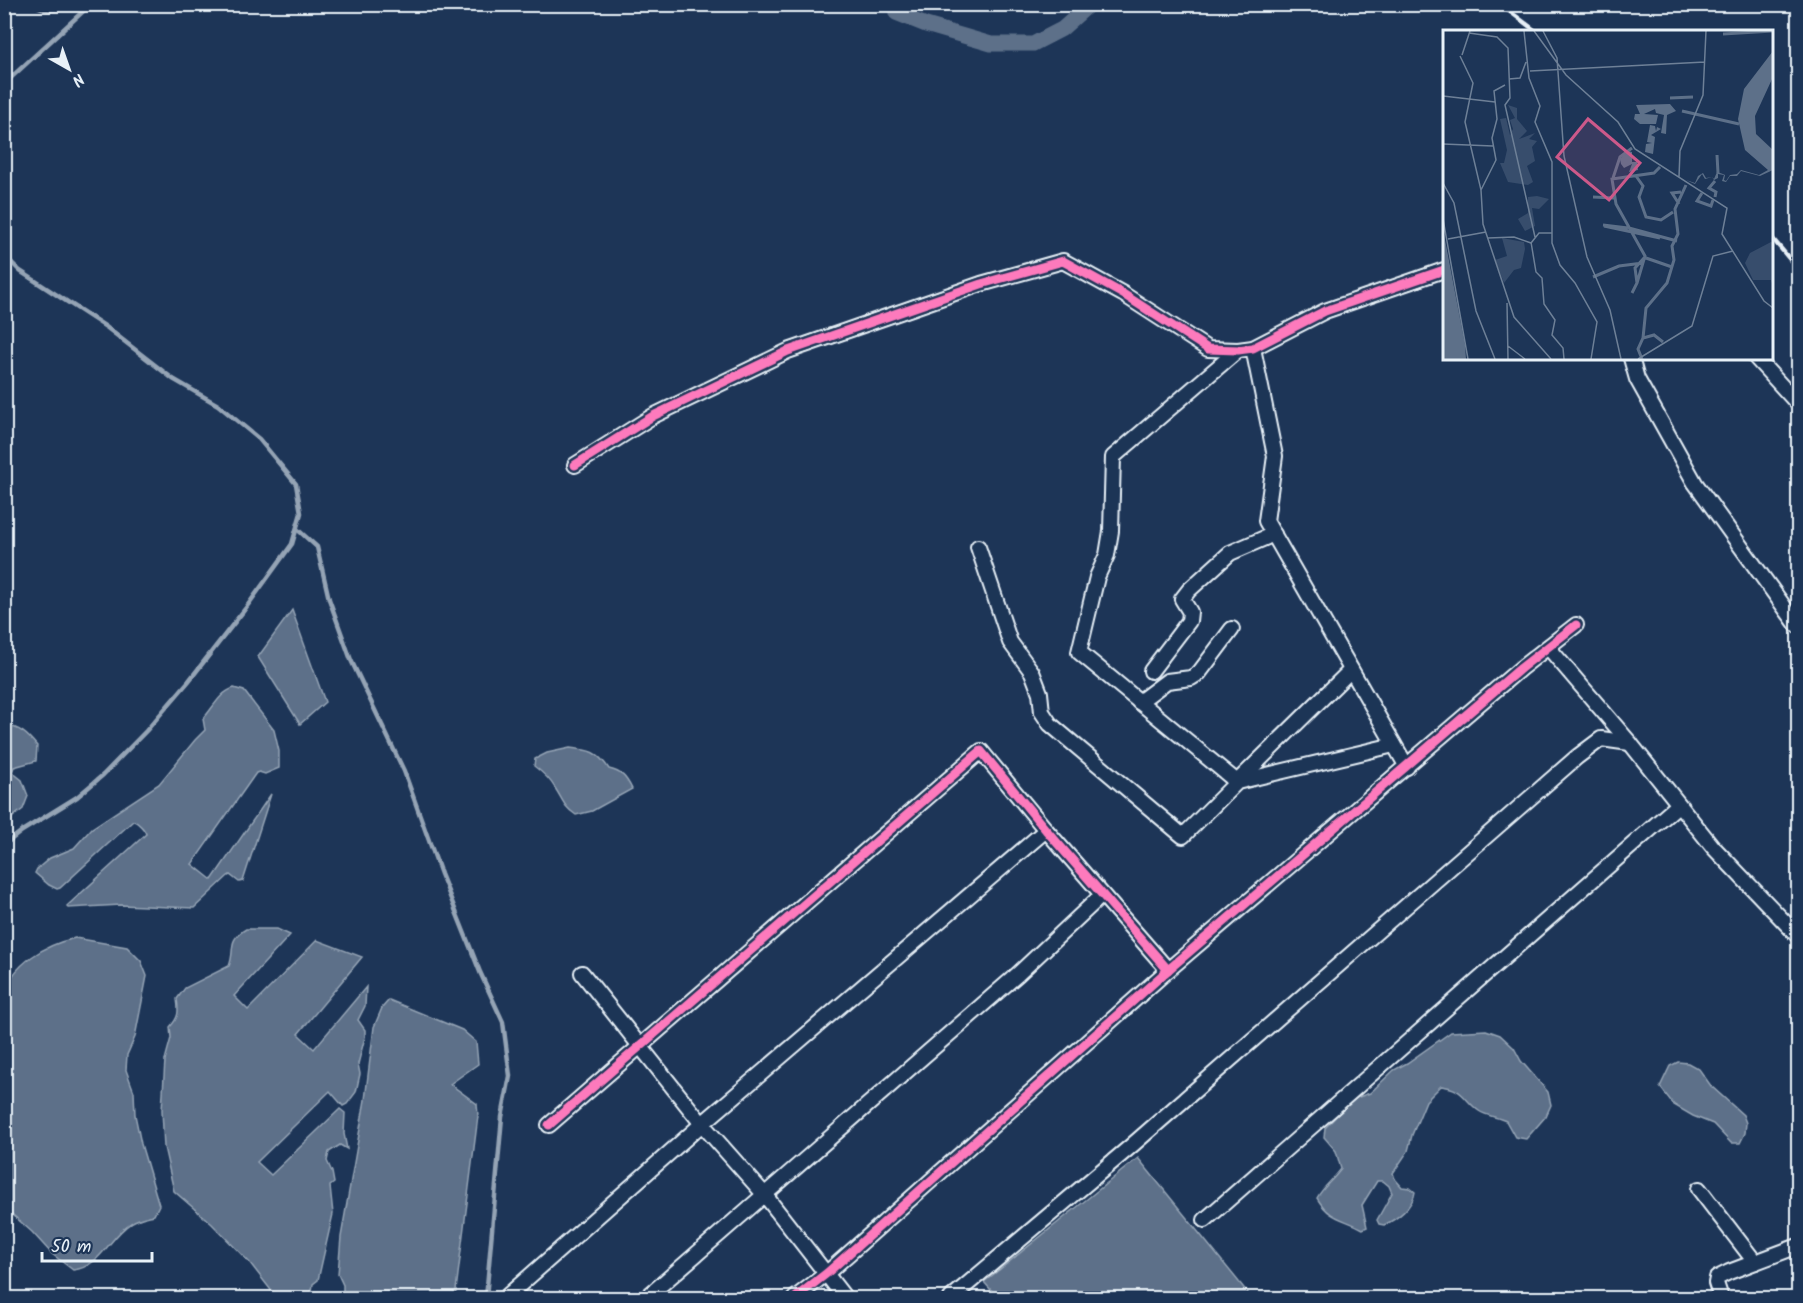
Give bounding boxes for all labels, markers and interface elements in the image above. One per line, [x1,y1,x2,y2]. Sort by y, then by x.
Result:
inset map [1443,30,1773,360]
north arrow [39,39,99,99]
text: N [66,67,90,92]
scale bar [42,1225,152,1263]
text: 50 m [51,1233,91,1262]

